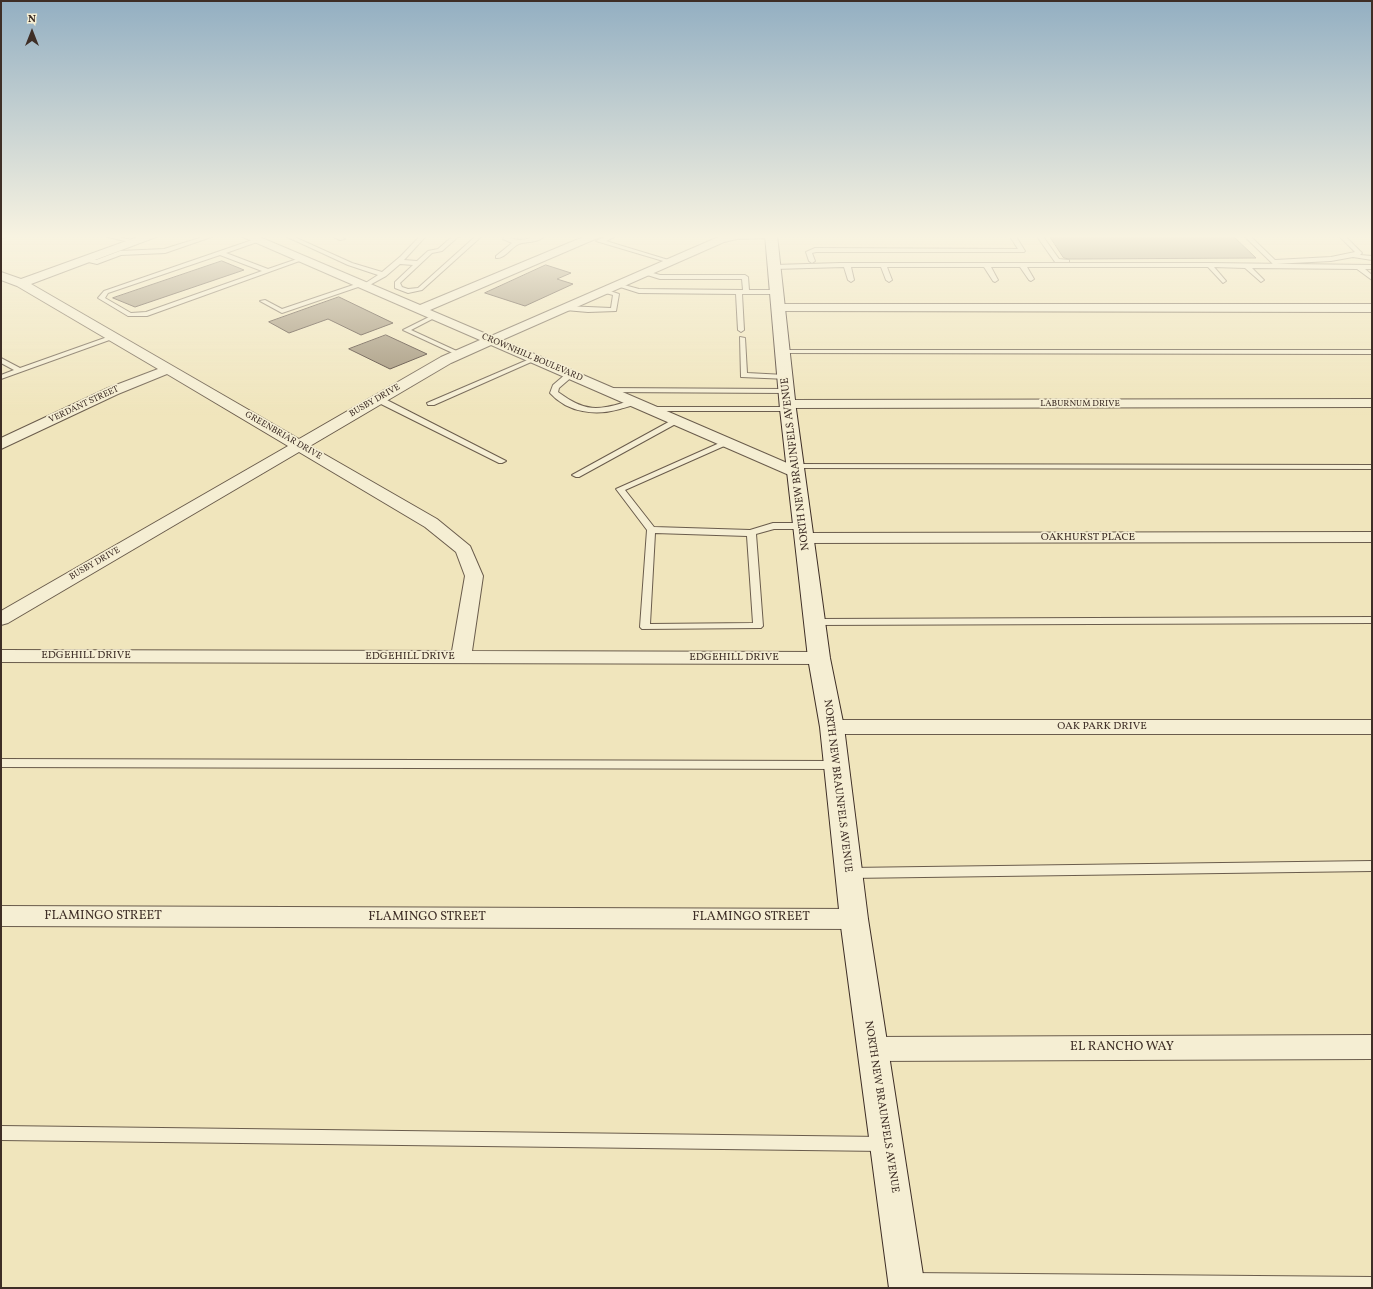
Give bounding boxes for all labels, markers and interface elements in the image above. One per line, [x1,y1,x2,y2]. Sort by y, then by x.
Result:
north arrow [12,12,52,52]
text: N [28,12,36,27]
street label: CROWNHILL BOULEVARD [480,332,584,384]
street label: NORTH NEW BRAUNFELS AVENUE [779,377,813,551]
street label: BUSBY DRIVE [348,382,402,420]
street label: VERDANT STREET [47,384,121,426]
street label: LABURNUM DRIVE [1040,399,1120,409]
street label: GREENBRIAR DRIVE [243,410,323,462]
street label: OAKHURST PLACE [1041,531,1135,545]
street label: BUSBY DRIVE [68,545,122,583]
street label: EDGEHILL DRIVE [41,649,131,663]
street label: EDGEHILL DRIVE [365,650,455,664]
street label: EDGEHILL DRIVE [689,651,779,665]
street label: NORTH NEW BRAUNFELS AVENUE [820,699,854,873]
street label: OAK PARK DRIVE [1057,720,1147,734]
street label: FLAMINGO STREET [44,909,162,925]
street label: FLAMINGO STREET [368,910,486,926]
street label: FLAMINGO STREET [692,910,810,926]
street label: NORTH NEW BRAUNFELS AVENUE [861,1020,901,1194]
street label: EL RANCHO WAY [1070,1040,1174,1056]

